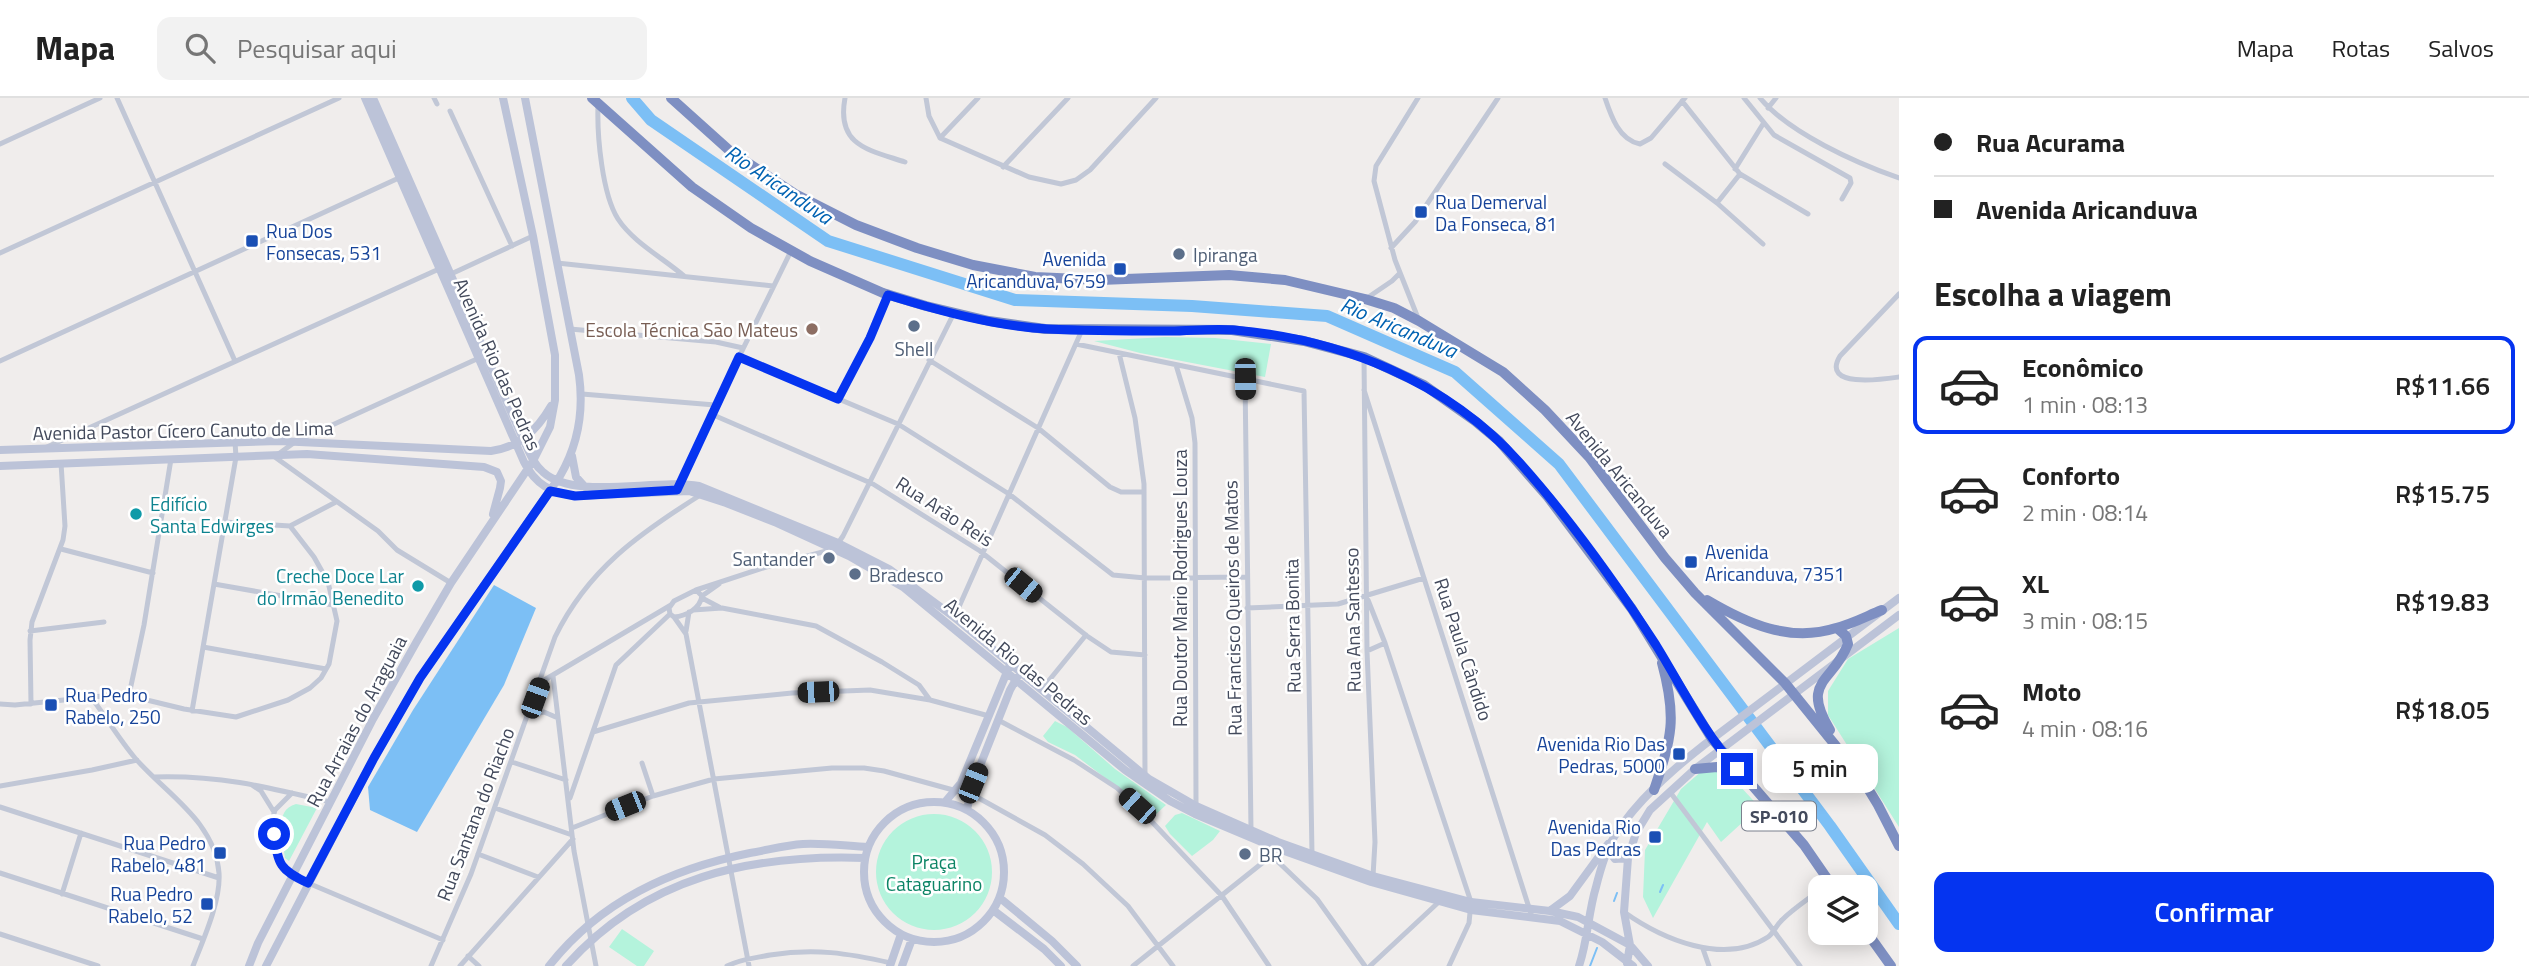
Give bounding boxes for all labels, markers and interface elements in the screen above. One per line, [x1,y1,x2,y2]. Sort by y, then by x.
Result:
search box [157,17,647,80]
text: Mapa [35,23,115,73]
icon: search [181,29,219,67]
text: Pesquisar aqui [237,29,397,68]
text: Mapa [2237,30,2293,66]
text: Rotas [2331,30,2390,66]
text: Salvos [2428,30,2494,66]
text: Rua Acurama [1976,123,2125,162]
water label: Rio Aricanduva [719,136,841,233]
place label: Rua Demerval Da Fonseca, 81 [1435,187,1557,238]
text: Avenida Aricanduva [1976,190,2198,229]
marker: Rua Demerval Da Fonseca, 81 [1413,204,1429,220]
place label: Rua Dos Fonsecas, 531 [266,216,381,267]
marker: Rua Dos Fonsecas, 531 [244,233,260,249]
place label: Ipiranga [1193,240,1258,269]
place label: Avenida Aricanduva, 6759 [966,244,1106,295]
marker: Ipiranga [1171,246,1187,262]
marker: Avenida Aricanduva, 6759 [1112,261,1128,277]
text: Escolha a viagem [1934,270,2172,318]
street label: Avenida Rio das Pedras [447,273,549,455]
water label: Rio Aricanduva [1336,288,1464,366]
place label: Escola Técnica São Mateus [585,315,798,344]
marker: Shell [906,318,922,334]
marker: Escola Técnica São Mateus [804,321,820,337]
place label: Shell [895,334,933,363]
text: Econômico [2022,348,2144,387]
icon: car [1938,354,2001,417]
car [1235,358,1256,400]
text: R$11.66 [2395,366,2490,405]
text: 1 min · 08:13 [2022,387,2148,422]
street label: Avenida Aricanduva [1560,404,1681,544]
street label: Avenida Pastor Cícero Canuto de Lima [32,413,334,447]
street label: Rua Doutor Mario Rodrigues Louza [1165,449,1194,727]
text: Conforto [2022,456,2120,495]
icon: car [1938,462,2001,525]
street label: Rua Arão Reis [890,469,1000,554]
text: R$15.75 [2395,474,2490,513]
street label: Rua Francisco Queiros de Matos [1215,480,1249,736]
place label: Edifício Santa Edwirges [150,489,274,540]
text: 2 min · 08:14 [2022,495,2148,530]
marker: Edifício Santa Edwirges [128,506,144,522]
place label: Avenida Aricanduva, 7351 [1705,537,1845,588]
place label: Santander [732,544,815,573]
street label: Rua Ana Santesso [1336,547,1368,693]
marker: Santander [821,550,837,566]
marker: Avenida Aricanduva, 7351 [1683,554,1699,570]
street label: Rua Serra Bonita [1276,558,1308,693]
place label: Bradesco [869,560,943,589]
place label: Creche Doce Lar do Irmão Benedito [257,561,404,612]
car [1001,564,1046,606]
text: XL [2022,564,2049,603]
marker: Bradesco [847,566,863,582]
icon: car [1938,570,2001,633]
street label: Rua Paula Cândido [1427,574,1501,724]
marker: Creche Doce Lar do Irmão Benedito [410,578,426,594]
text: R$19.83 [2395,582,2490,621]
street label: Avenida Rio das Pedras [938,590,1100,732]
text: 3 min · 08:15 [2022,603,2148,638]
street label: Rua Arraias do Araguaia [298,630,414,812]
text: Moto [2022,672,2081,711]
car [518,675,553,721]
icon: car [1938,678,2001,741]
place label: Rua Pedro Rabelo, 250 [65,680,161,731]
car [797,681,840,703]
text: R$18.05 [2395,690,2490,729]
marker: Rua Pedro Rabelo, 250 [43,697,59,713]
text: 4 min · 08:16 [2022,711,2148,746]
street label: Rua Santana do Riacho [429,723,521,905]
place label: Avenida Rio Das Pedras, 5000 [1537,729,1665,780]
callout: 5 min [1762,744,1877,794]
marker: Avenida Rio Das Pedras, 5000 [1671,746,1687,762]
text: 5 min [1792,751,1848,786]
route end [1721,753,1753,785]
car [956,760,991,806]
car [1115,784,1160,828]
car [602,788,649,824]
road number: SP-010 [1742,802,1816,830]
place label: Avenida Rio Das Pedras [1547,812,1641,863]
route start [258,818,290,850]
place label: Rua Pedro Rabelo, 481 [110,828,206,879]
marker: Avenida Rio Das Pedras [1647,829,1663,845]
place label: BR [1259,840,1282,869]
marker: Rua Pedro Rabelo, 481 [212,845,228,861]
marker: BR [1237,846,1253,862]
park label: Praça Cataguarino [886,847,982,898]
button: Confirmar [1934,872,2494,952]
map controls [1808,875,1878,945]
button: layers [1808,875,1878,945]
place label: Rua Pedro Rabelo, 52 [108,879,193,930]
marker: Rua Pedro Rabelo, 52 [199,896,215,912]

